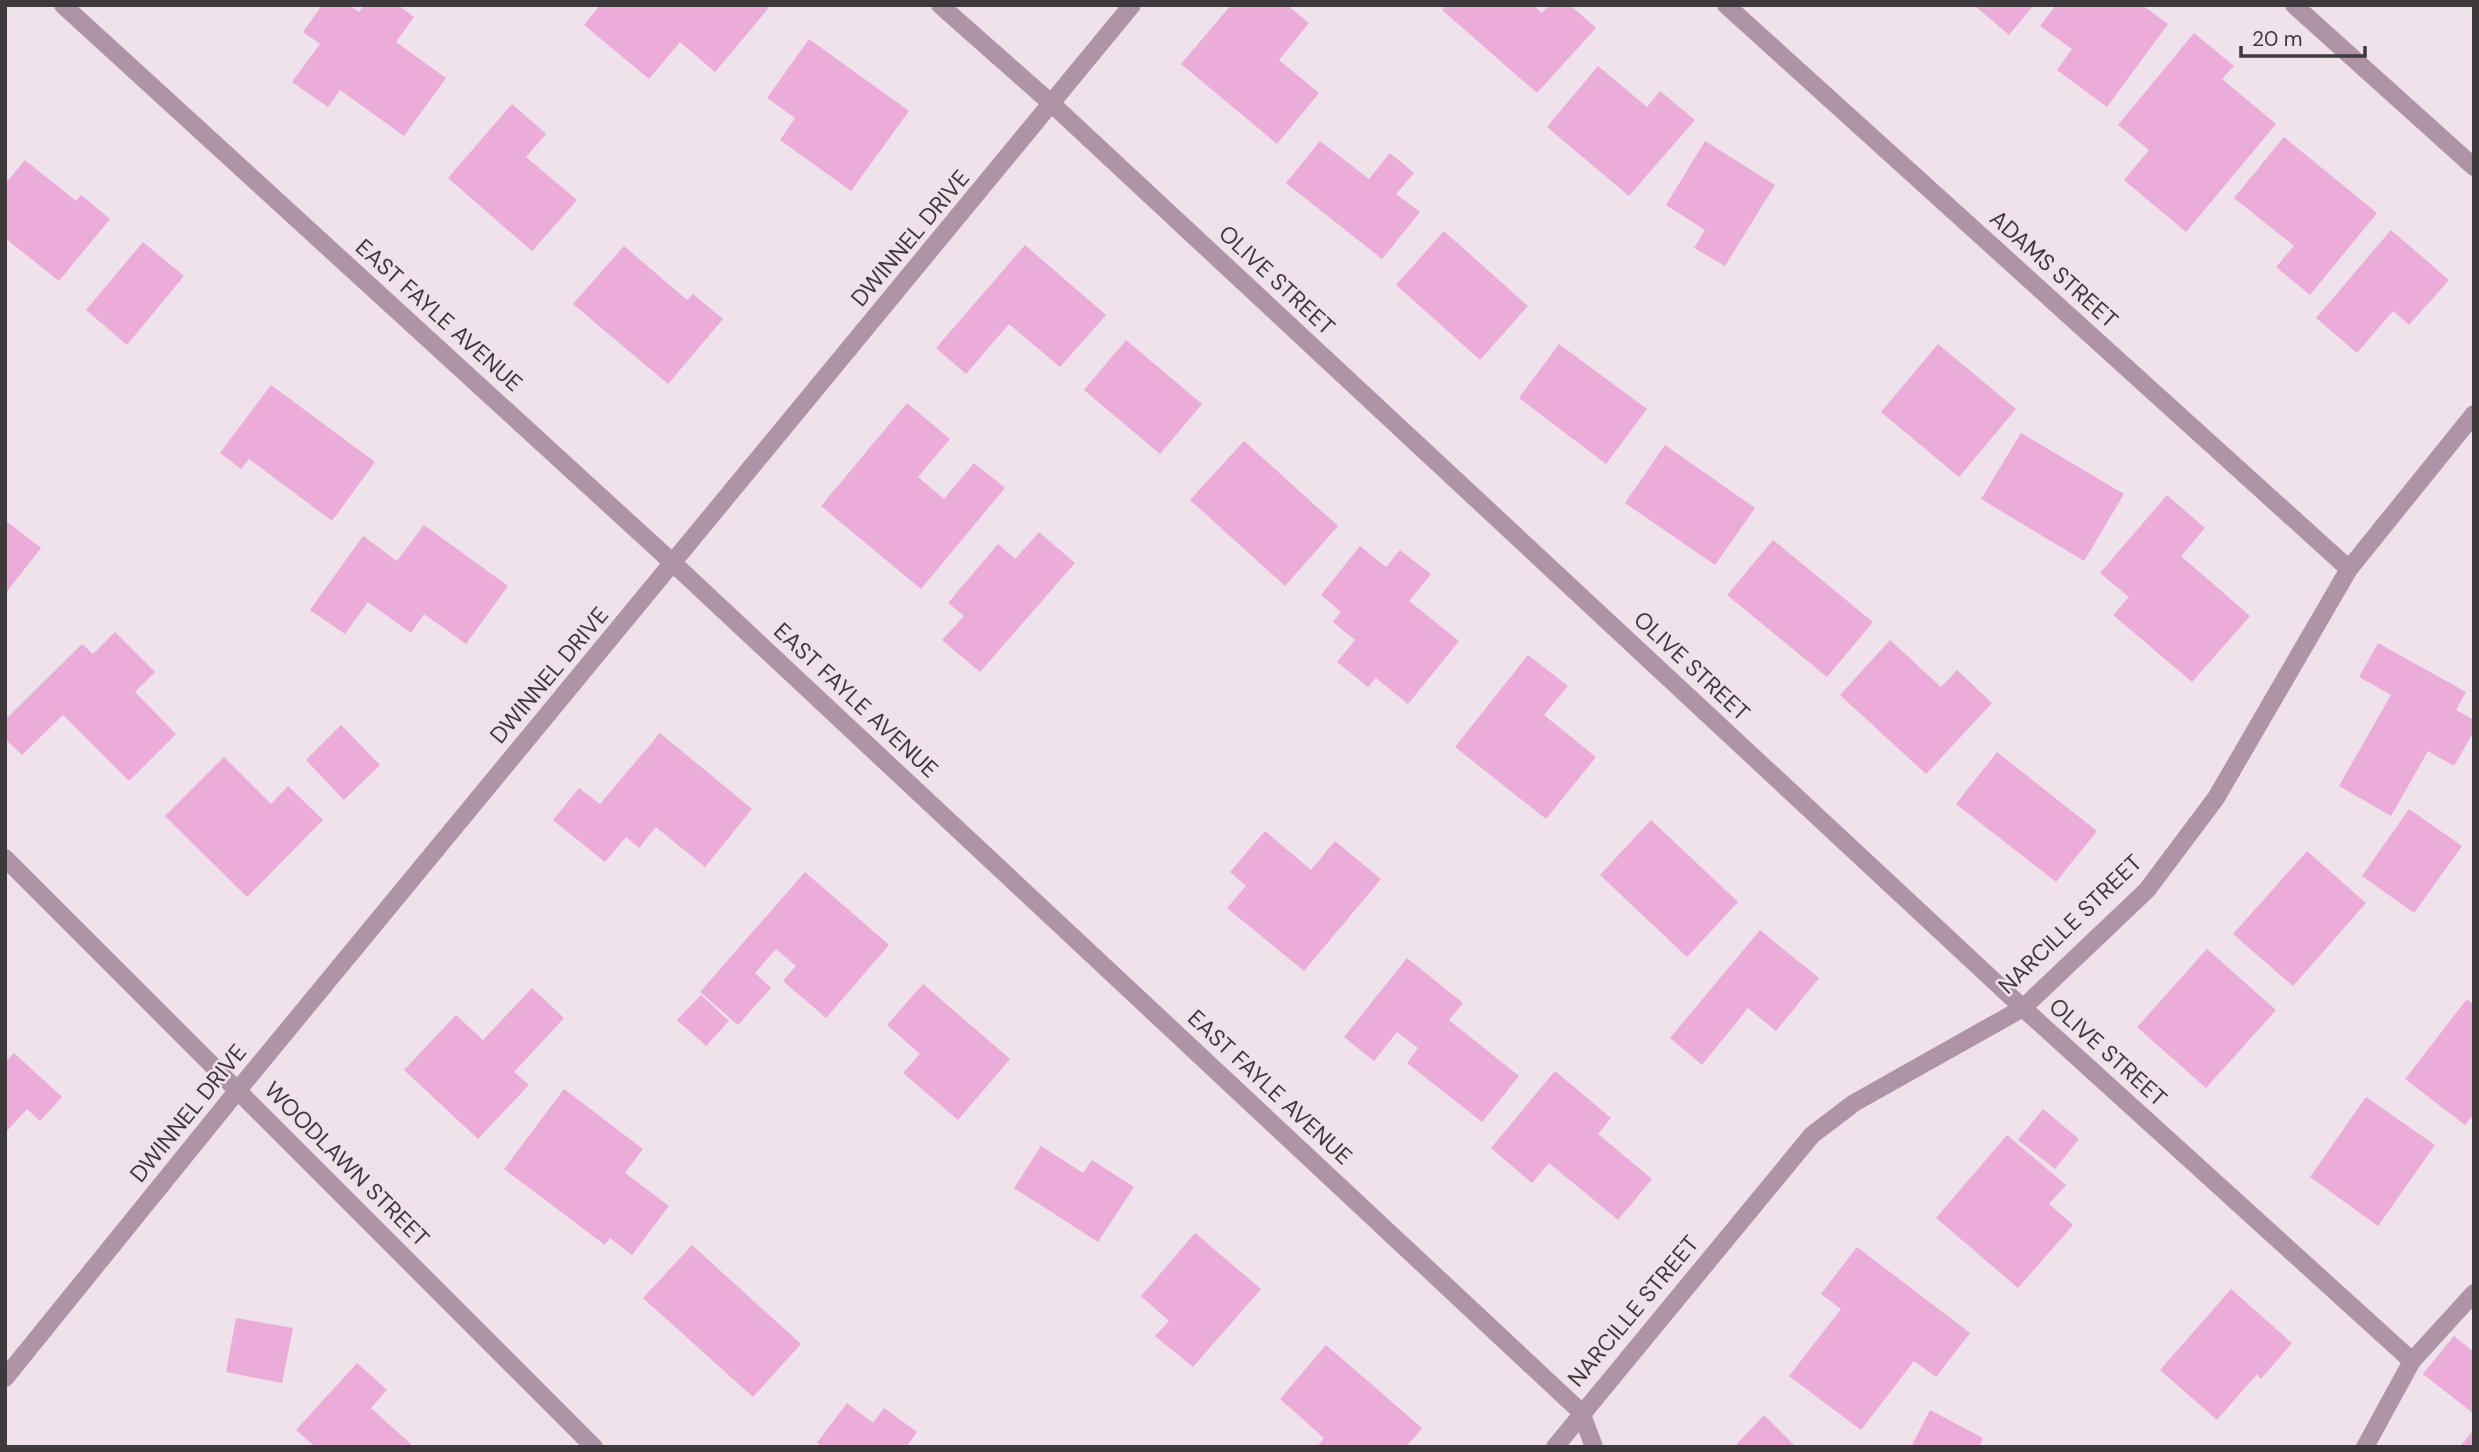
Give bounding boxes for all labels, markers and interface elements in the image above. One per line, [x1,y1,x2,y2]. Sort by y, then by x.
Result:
scale bar [2241,14,2365,58]
text: 20 m [2252,25,2303,53]
street label: DWINNEL DRIVE [844,164,976,312]
street label: ADAMS STREET [1984,204,2124,335]
street label: OLIVE STREET [1213,218,1341,342]
street label: EAST FAYLE AVENUE [349,232,529,398]
street label: DWINNEL DRIVE [483,601,615,749]
street label: OLIVE STREET [1628,604,1756,728]
street label: EAST FAYLE AVENUE [767,616,945,784]
street label: NARCILLE STREET [1992,848,2148,1000]
street label: OLIVE STREET [2043,991,2173,1113]
street label: EAST FAYLE AVENUE [1181,1003,1359,1171]
street label: DWINNEL DRIVE [123,1038,253,1188]
street label: WOODLAWN STREET [258,1075,436,1253]
street label: NARCILLE STREET [1561,1229,1705,1393]

